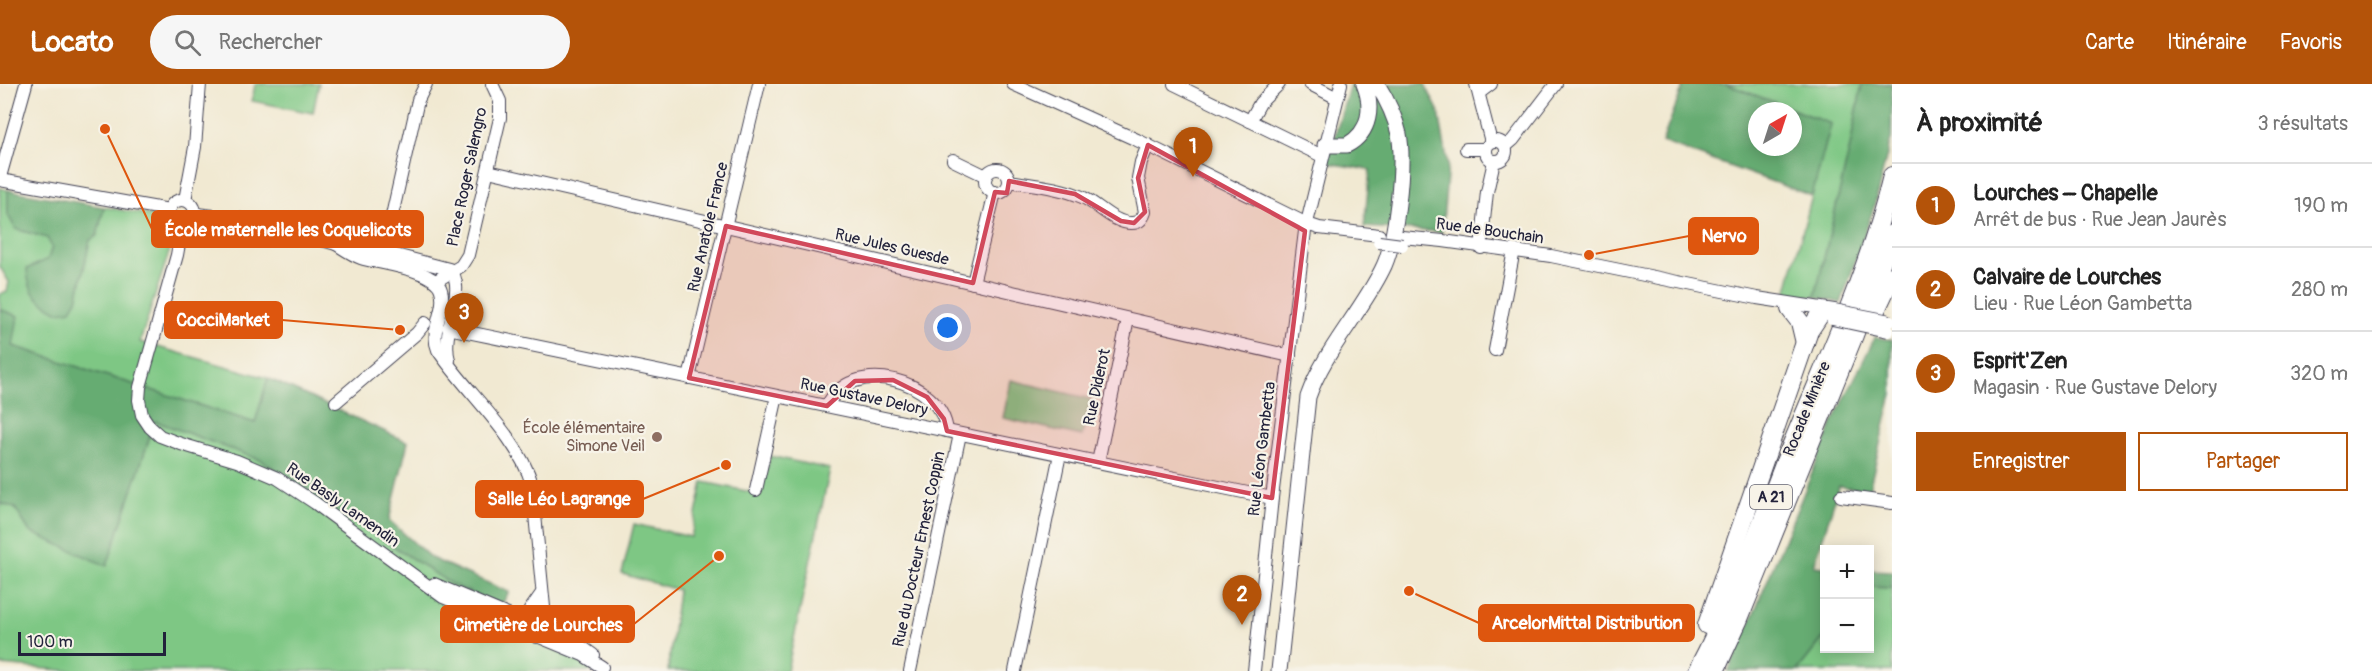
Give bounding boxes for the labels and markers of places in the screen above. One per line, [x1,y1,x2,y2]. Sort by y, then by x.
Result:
pin: 1 [1174,128,1212,177]
callout: École maternelle les Coquelicots [152,211,423,247]
callout: Nervo [1689,218,1758,254]
pin: 3 [444,294,484,343]
callout: CocciMarket [165,302,282,338]
place label: École élémentaire Simone Veil [523,418,645,456]
marker: École élémentaire Simone Veil [650,430,664,444]
callout: Salle Léo Lagrange [476,481,643,517]
pin: 2 [1222,576,1262,625]
callout: ArcelorMittal Distribution [1479,605,1694,641]
callout: Cimetière de Lourches [441,606,634,642]

